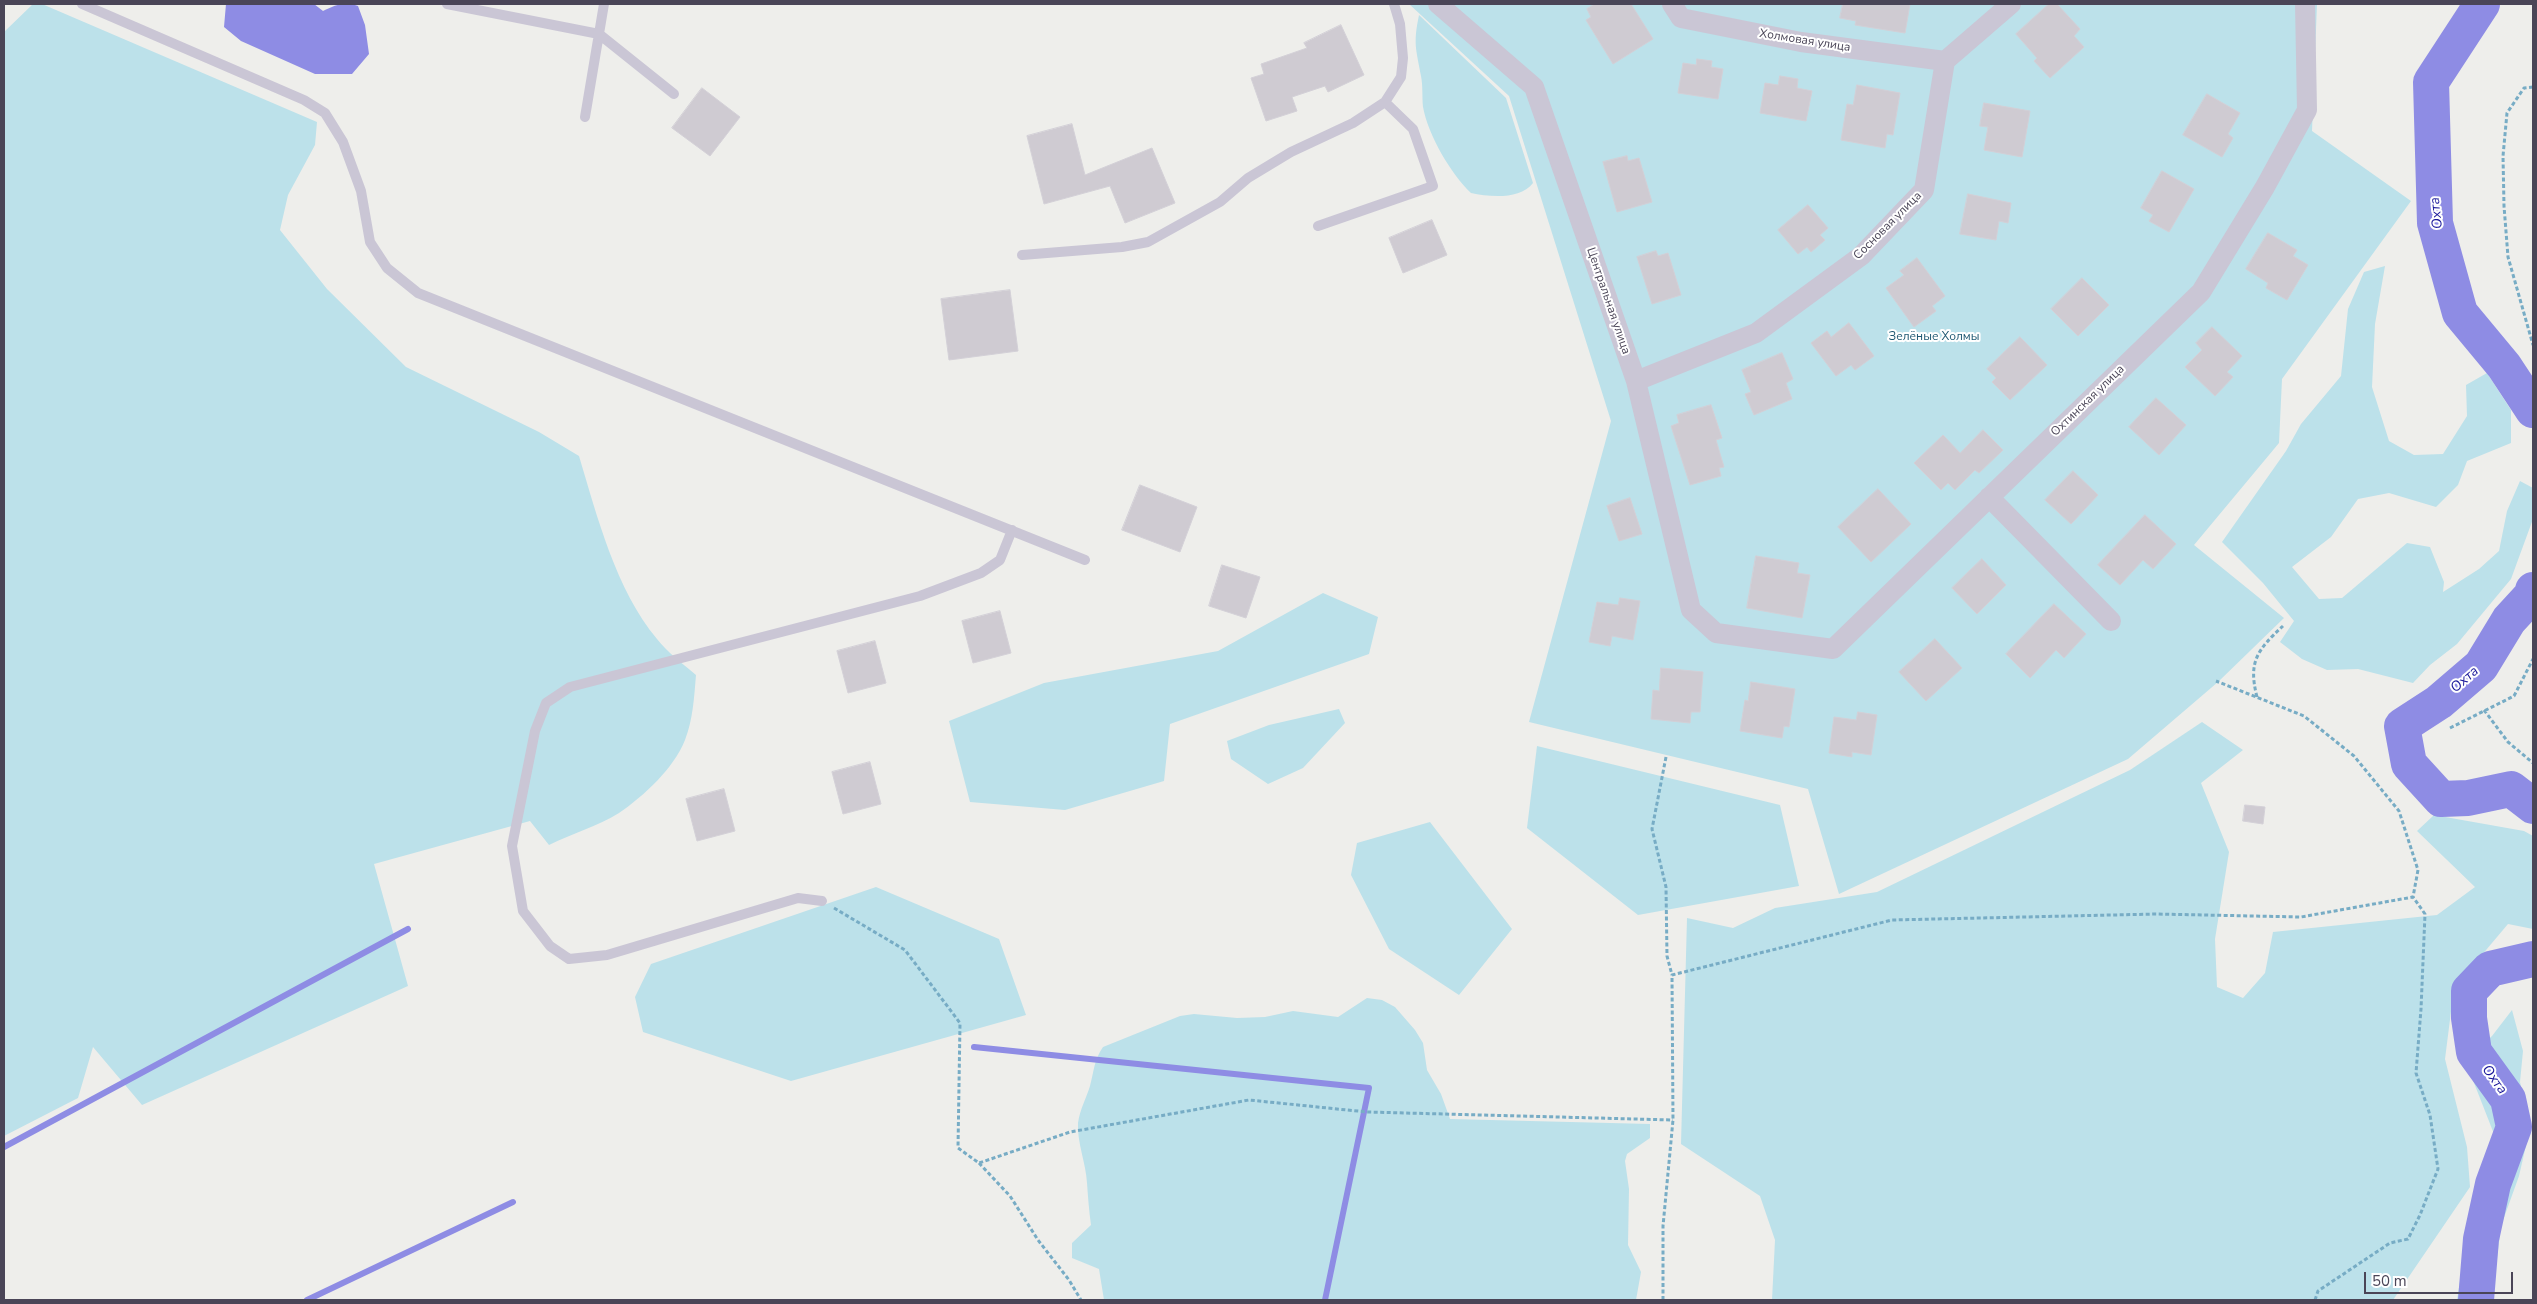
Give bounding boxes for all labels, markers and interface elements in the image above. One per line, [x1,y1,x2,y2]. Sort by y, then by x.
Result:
street label: Холмовая улица [1758,27,1852,55]
street label: Сосновая улица [1851,189,1925,263]
water label: Охта [2427,196,2447,230]
street label: Центральная улица [1583,246,1633,356]
park label: Зелёные Холмы [1889,330,1979,344]
street label: Охтинская улица [2048,362,2128,440]
water label: Охта [2447,663,2483,697]
water label: Охта [2478,1062,2510,1098]
scale bar [2367,1262,2516,1294]
text: 50 m [2372,1271,2407,1291]

